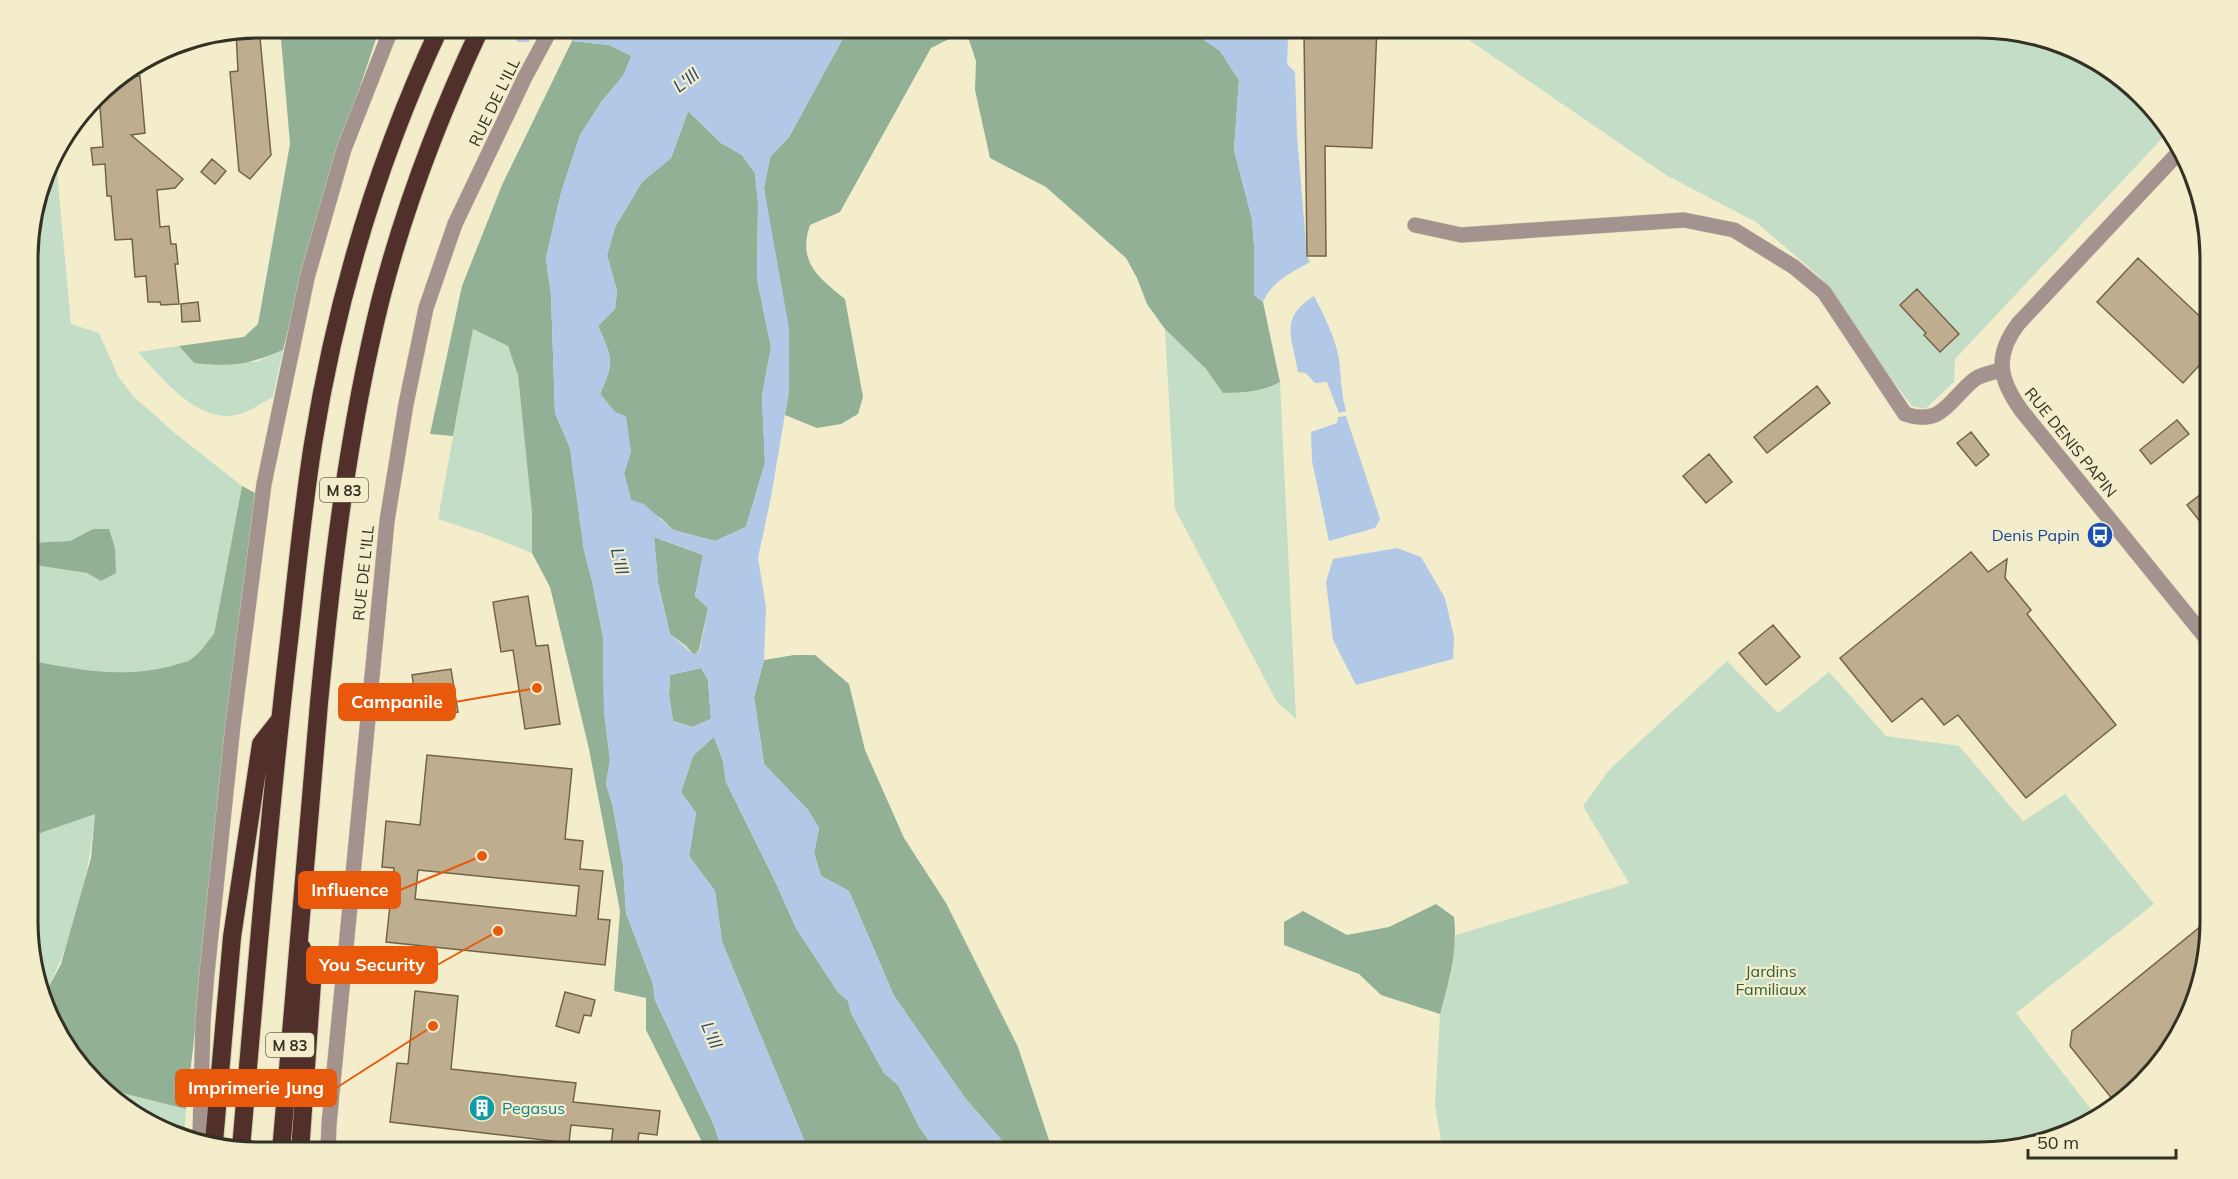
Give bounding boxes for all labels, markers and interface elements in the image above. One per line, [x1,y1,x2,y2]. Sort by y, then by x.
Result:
street label: RUE DE L'ILL [464,54,524,149]
water label: L'Ill [668,62,704,97]
street label: RUE DENIS PAPIN [2021,383,2121,501]
road number: M 83 [320,478,368,502]
bus stop icon: Denis Papin [2085,520,2115,550]
street label: RUE DE L'ILL [348,524,378,622]
place label: Denis Papin [1992,525,2080,545]
water label: L'Ill [606,545,634,577]
callout: Campanile [339,684,455,720]
text: Campanile [351,690,443,713]
callout: Influence [299,872,400,908]
text: Influence [311,878,389,901]
callout: You Security [307,947,437,983]
text: You Security [318,953,425,976]
park label: Jardins Familiaux [1735,961,1807,999]
water label: L'Ill [696,1018,728,1053]
road number: M 83 [266,1033,314,1057]
callout: Imprimerie Jung [176,1070,336,1106]
text: Imprimerie Jung [188,1076,324,1099]
building icon: Pegasus [467,1093,497,1123]
place label: Pegasus [502,1098,565,1118]
scale bar [2028,1122,2176,1160]
text: 50 m [2037,1131,2079,1154]

